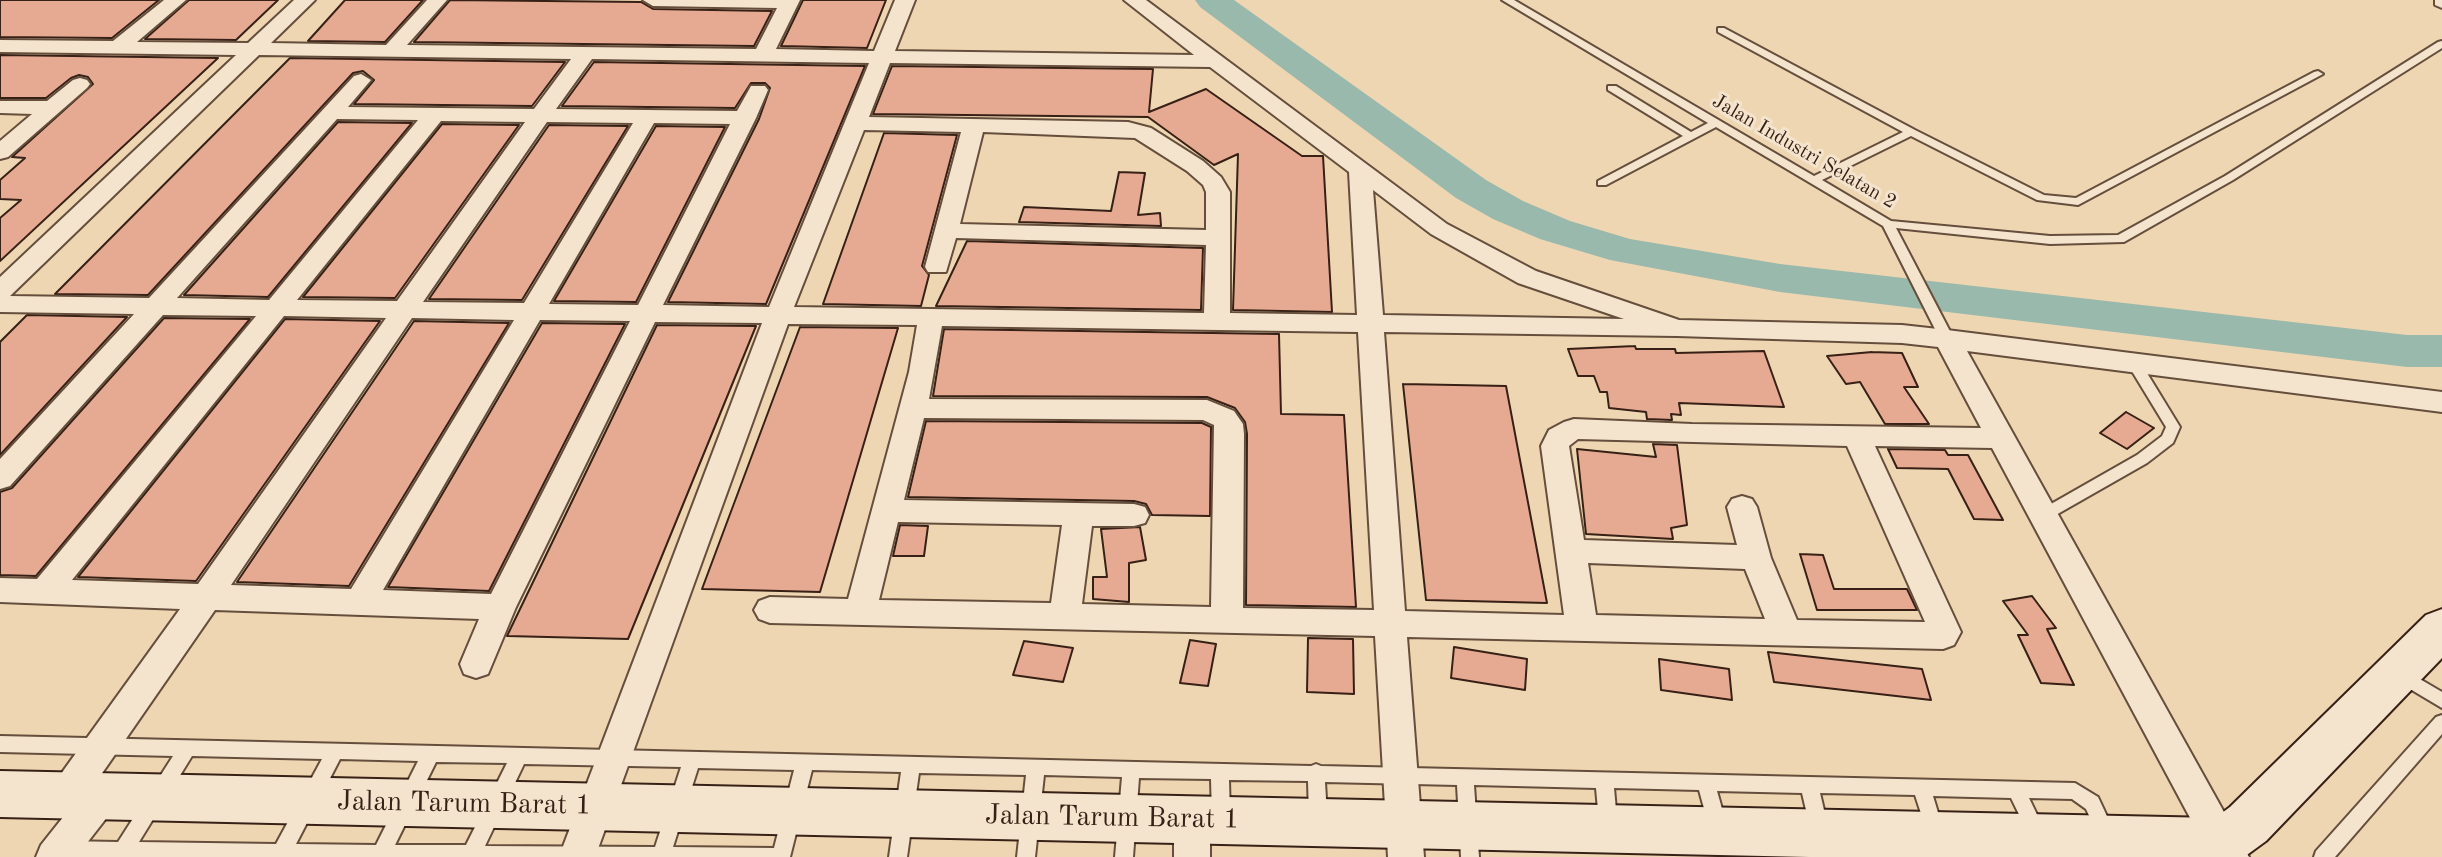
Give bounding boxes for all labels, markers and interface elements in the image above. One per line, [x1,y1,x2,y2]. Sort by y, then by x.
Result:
street label: Jalan Industri Selatan 2 [1708,89,1900,215]
street label: Jalan Tarum Barat 1 [336,785,592,823]
street label: Jalan Tarum Barat 1 [984,799,1240,837]

